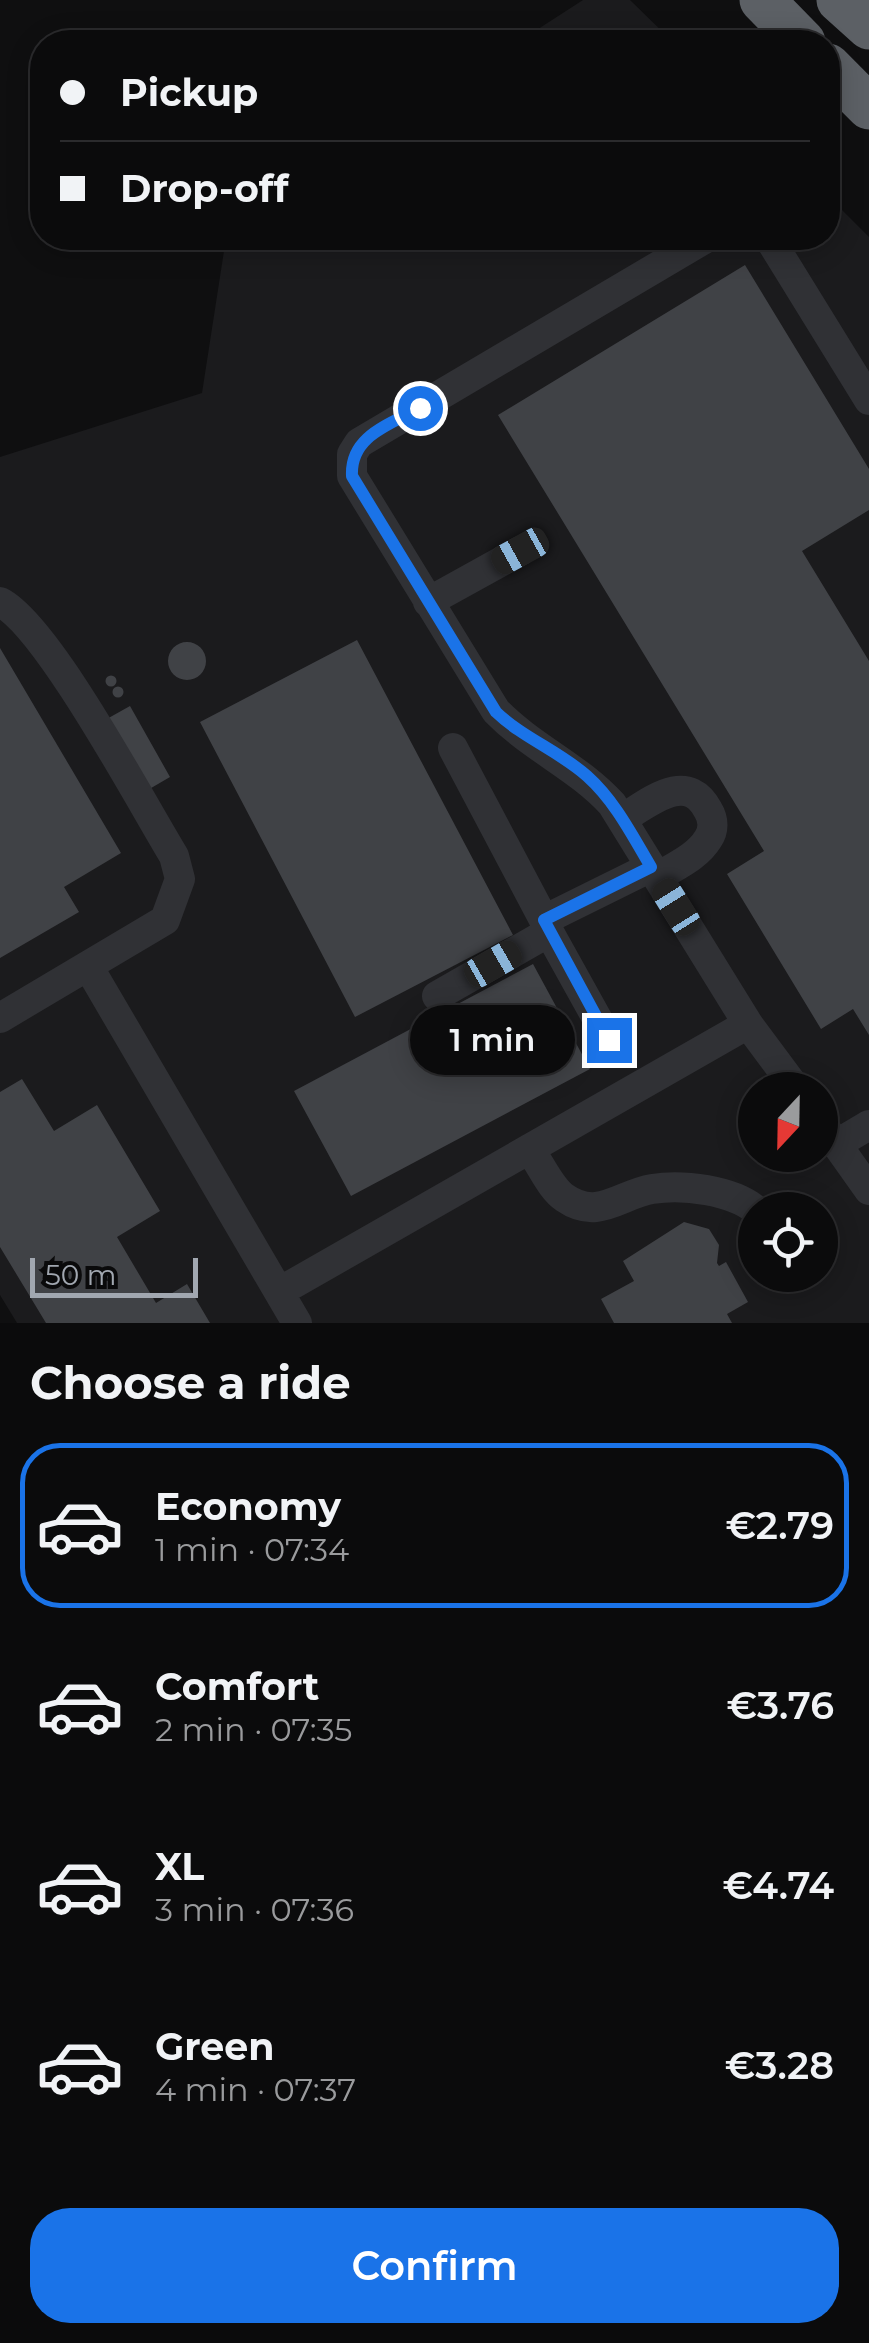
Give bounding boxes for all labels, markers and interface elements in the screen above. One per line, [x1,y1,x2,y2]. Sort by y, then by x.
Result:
text: Pickup [120,69,258,116]
text: Drop-off [120,165,289,212]
route start [398,386,443,431]
car [486,523,554,579]
car [647,874,705,940]
car [460,936,526,992]
callout: 1 min [409,1005,574,1075]
route end [587,1018,632,1063]
text: 1 min [450,1020,535,1059]
north arrow [738,1072,838,1172]
map controls [738,1072,838,1292]
button: locate [738,1192,838,1292]
scale bar [30,1253,198,1298]
text: 50 m [45,1258,116,1292]
text: Choose a ride [30,1355,351,1410]
icon: car [35,1481,125,1571]
text: Economy [155,1483,341,1530]
text: €2.79 [726,1502,834,1549]
text: 1 min · 07:34 [155,1530,349,1569]
icon: car [35,1661,125,1751]
text: Comfort [155,1663,319,1710]
text: €3.76 [726,1682,834,1729]
text: 2 min · 07:35 [155,1710,352,1749]
icon: car [35,1841,125,1931]
text: XL [155,1843,204,1890]
text: €4.74 [722,1862,834,1909]
text: 3 min · 07:36 [155,1890,354,1929]
icon: car [35,2021,125,2111]
text: Green [155,2023,275,2070]
text: €3.28 [725,2042,834,2089]
text: 4 min · 07:37 [155,2070,356,2109]
button: Confirm [30,2208,839,2323]

